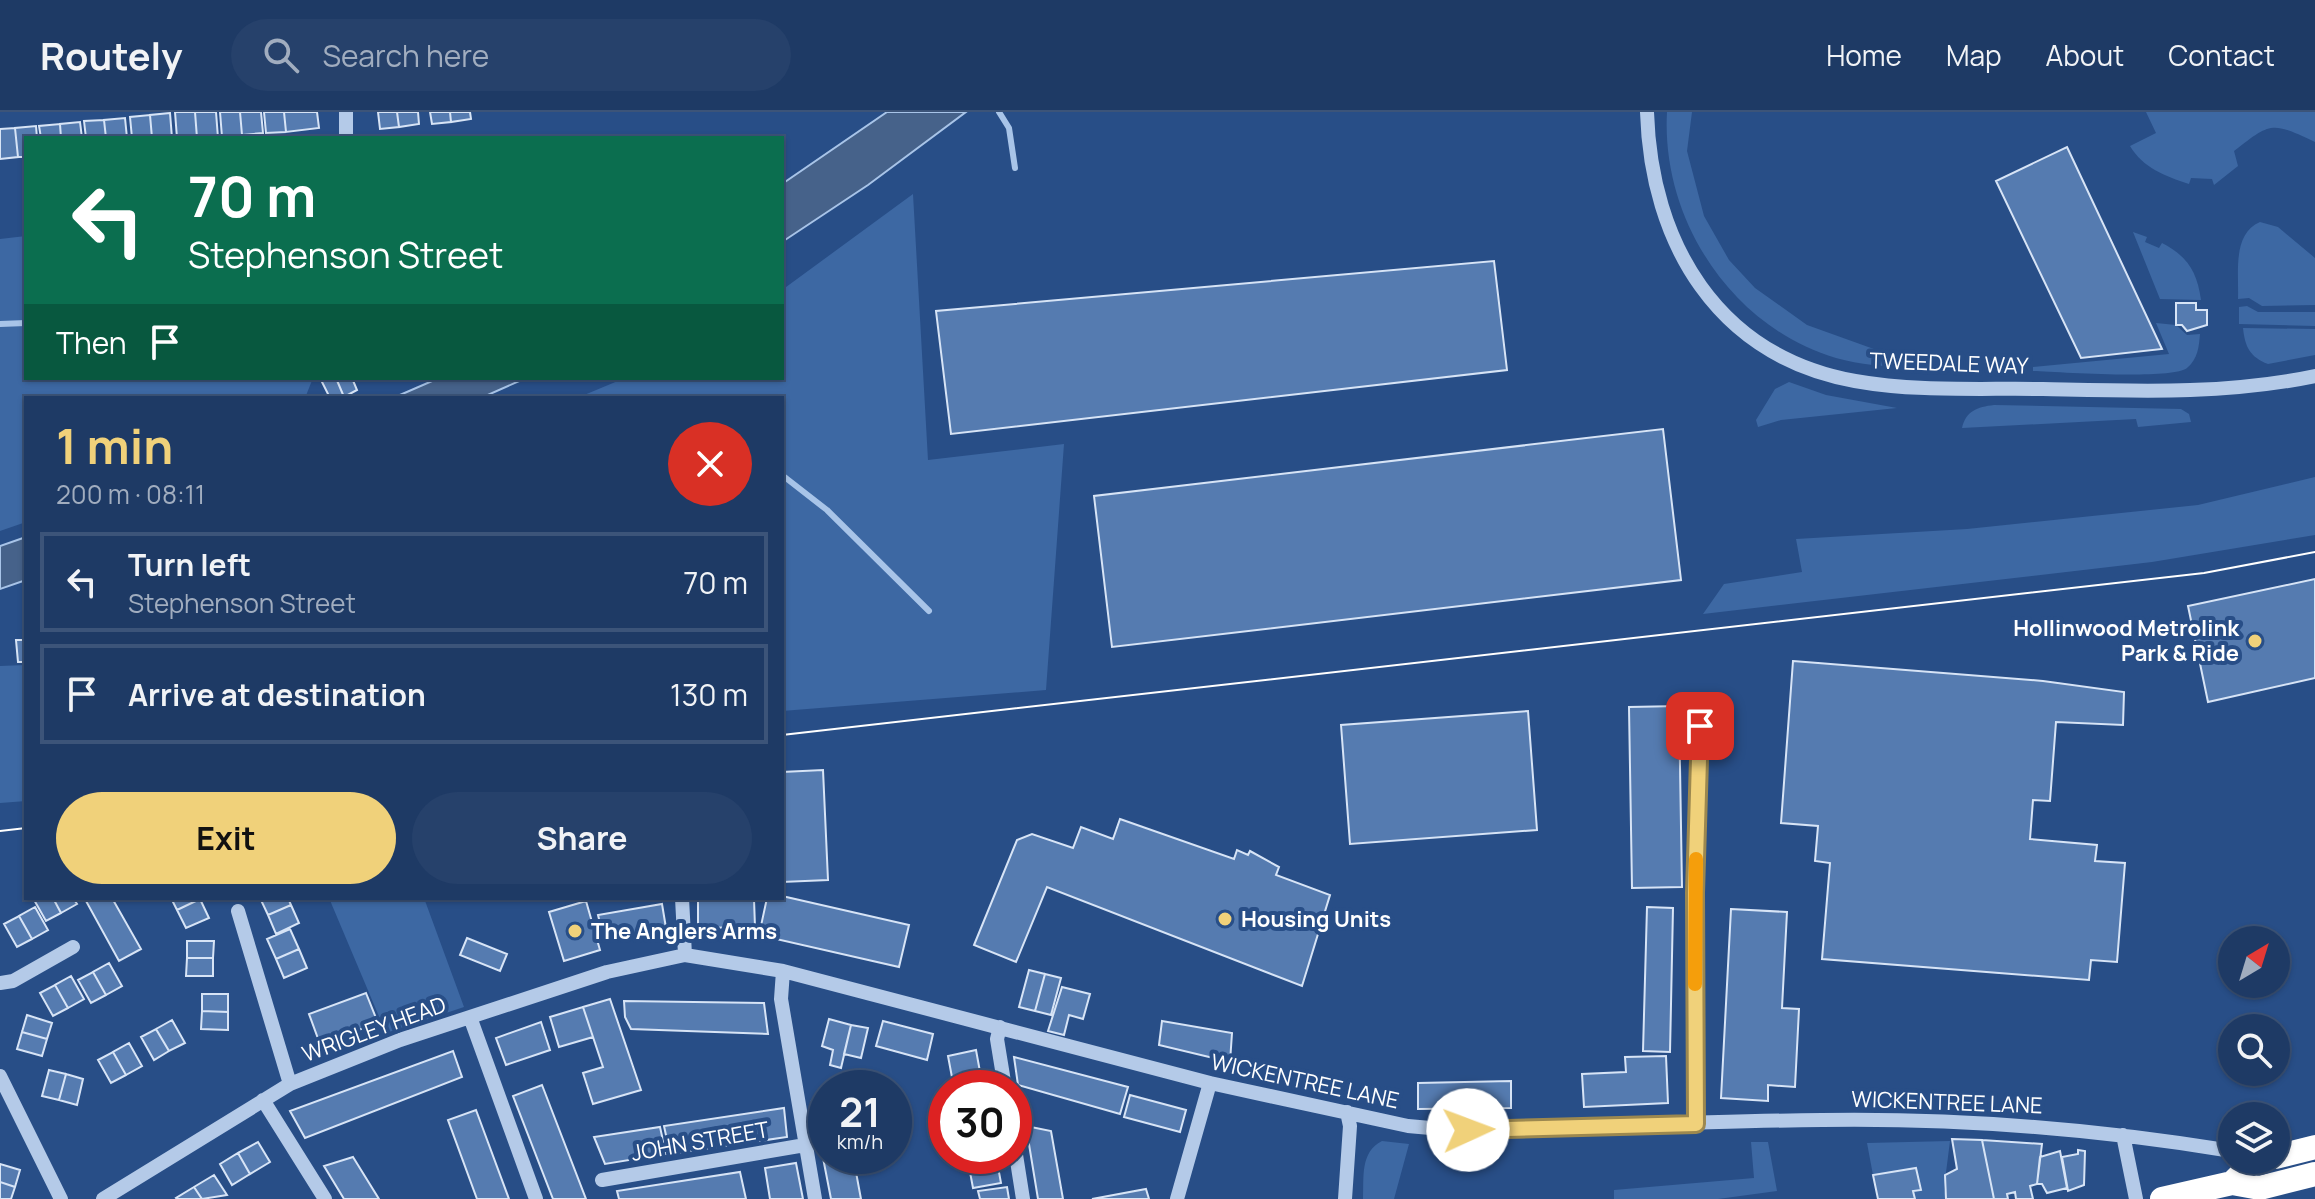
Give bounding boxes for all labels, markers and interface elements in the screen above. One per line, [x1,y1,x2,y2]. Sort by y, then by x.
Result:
search box [231,19,791,91]
text: Routely [40,29,183,81]
icon: search [259,33,303,77]
text: Search here [323,35,489,76]
text: Home [1826,36,1902,74]
text: Map [1946,36,2002,74]
text: About [2046,36,2124,74]
text: Contact [2168,36,2275,74]
text: 70 m [188,157,316,234]
icon: left [56,168,160,272]
text: Stephenson Street [188,230,503,279]
icon: arrive [143,320,187,364]
text: Then [56,322,127,363]
street label: TWEEDALE WAY [1869,345,2030,381]
text: 1 min [56,413,173,478]
button: close [668,422,752,506]
text: 200 m · 08:11 [56,476,205,512]
text: Turn left [128,544,251,585]
icon: left [60,560,104,604]
text: 70 m [683,562,748,603]
text: Stephenson Street [128,585,356,621]
place label: Hollinwood Metrolink Park & Ride [2013,613,2240,668]
marker: Hollinwood Metrolink Park & Ride [2246,632,2264,650]
icon: arrive [60,672,104,716]
text: Arrive at destination [128,674,426,715]
text: 130 m [670,674,748,715]
pin [1666,692,1734,760]
icon: arrive [1678,704,1722,748]
button: Exit [56,792,396,884]
button: Share [412,792,752,884]
place label: Housing Units [1241,904,1391,934]
marker: Housing Units [1216,910,1234,928]
place label: The Anglers Arms [591,916,777,946]
marker: The Anglers Arms [566,922,584,940]
north arrow [2218,926,2290,998]
map controls [2218,926,2290,1174]
street label: WRIGLEY HEAD [298,989,450,1069]
button: search [2218,1014,2290,1086]
street label: WICKENTREE LANE [1208,1046,1402,1116]
speed limit sign: 30 [928,1070,1032,1174]
text: 21 [839,1084,881,1139]
street label: WICKENTREE LANE [1851,1084,2043,1120]
position arrow [1426,1088,1510,1172]
button: layers [2218,1102,2290,1174]
street label: JOHN STREET [629,1114,771,1168]
text: km/h [837,1128,883,1155]

